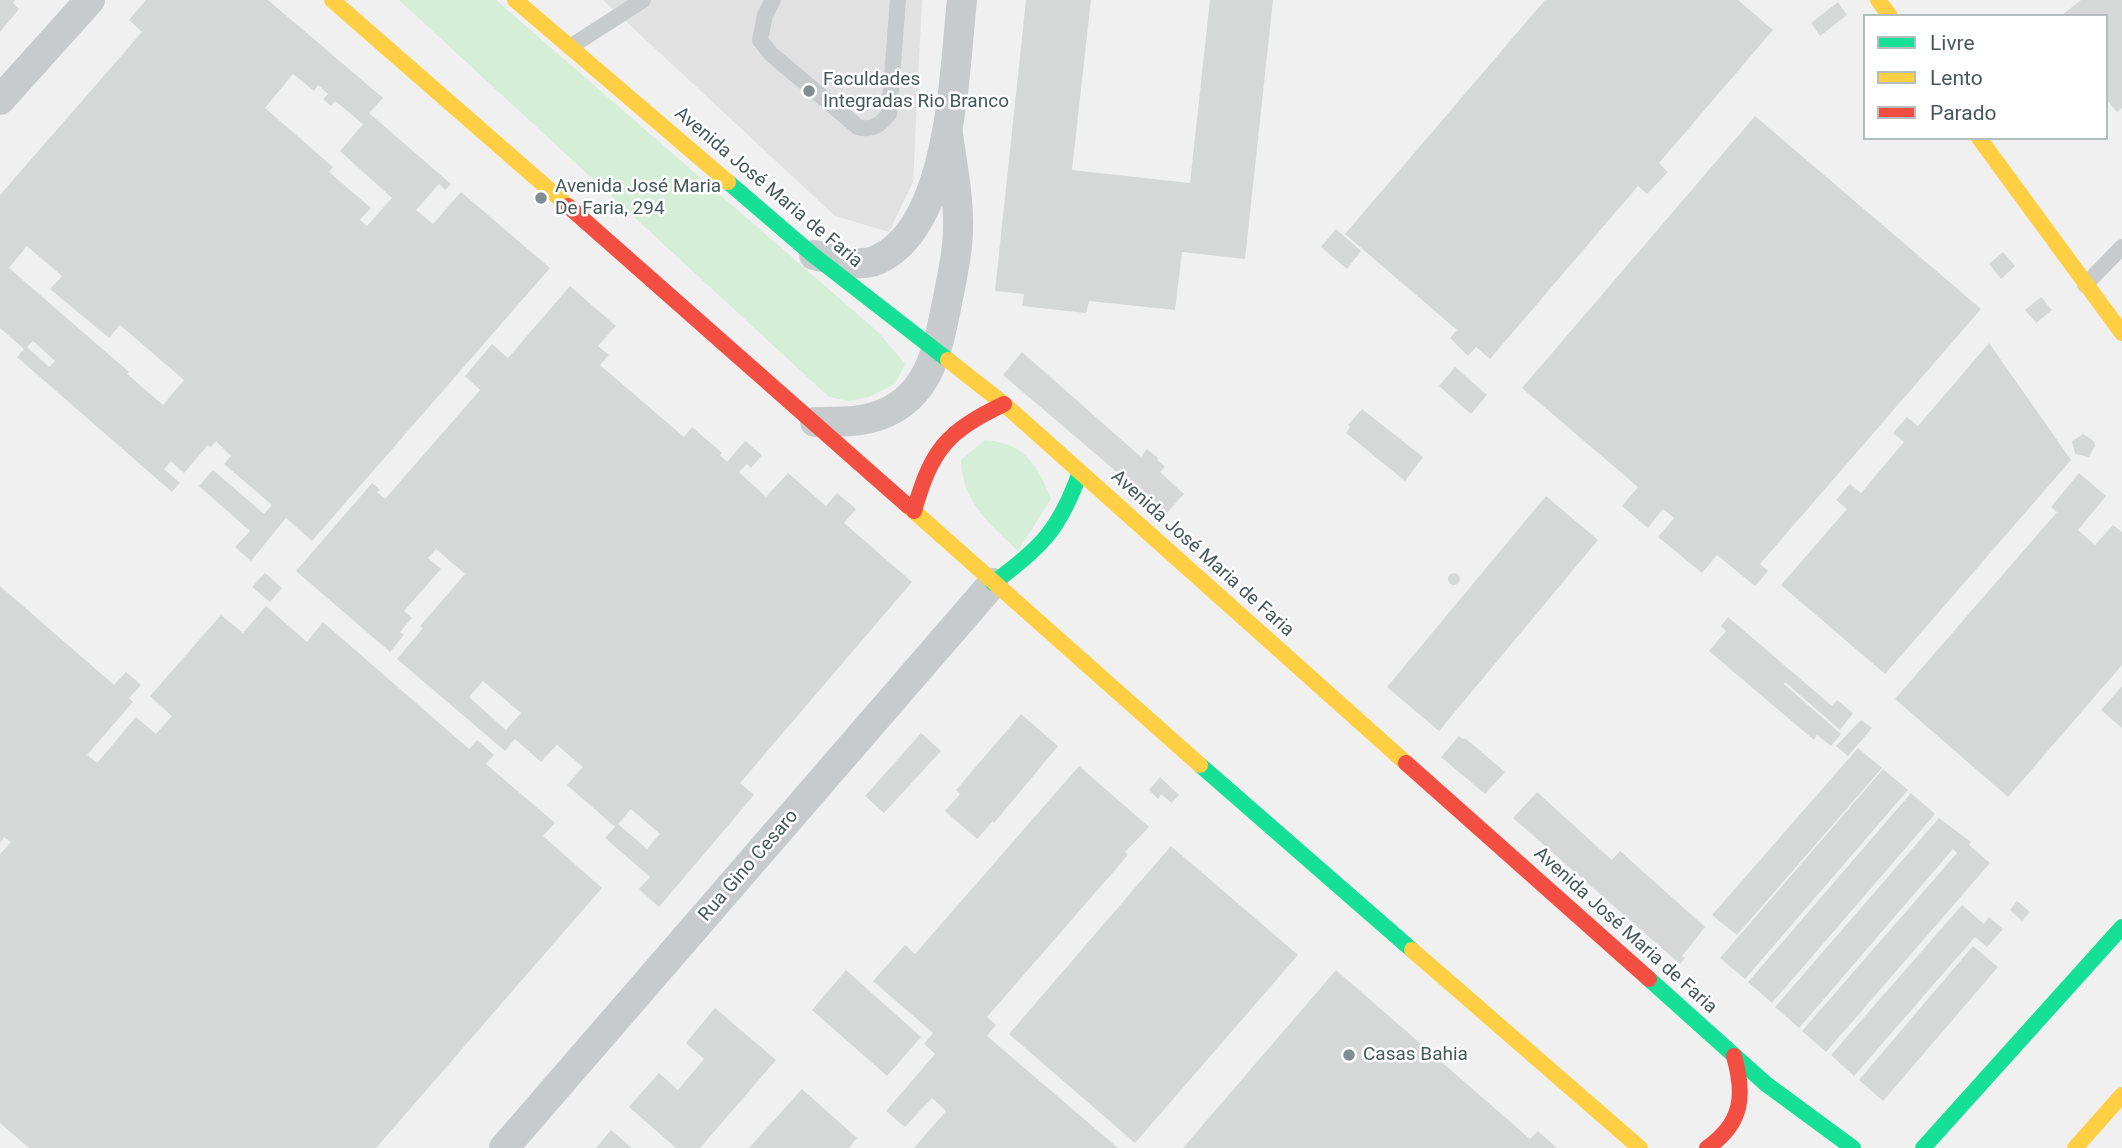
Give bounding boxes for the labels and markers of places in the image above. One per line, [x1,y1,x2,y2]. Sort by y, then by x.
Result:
place label: Faculdades Integradas Rio Branco [823,69,1009,113]
marker: Faculdades Integradas Rio Branco [801,83,817,99]
place label: Avenida José Maria De Faria, 294 [555,176,721,220]
marker: Avenida José Maria De Faria, 294 [533,190,549,206]
place label: Casas Bahia [1363,1044,1468,1066]
marker: Casas Bahia [1341,1047,1357,1063]

